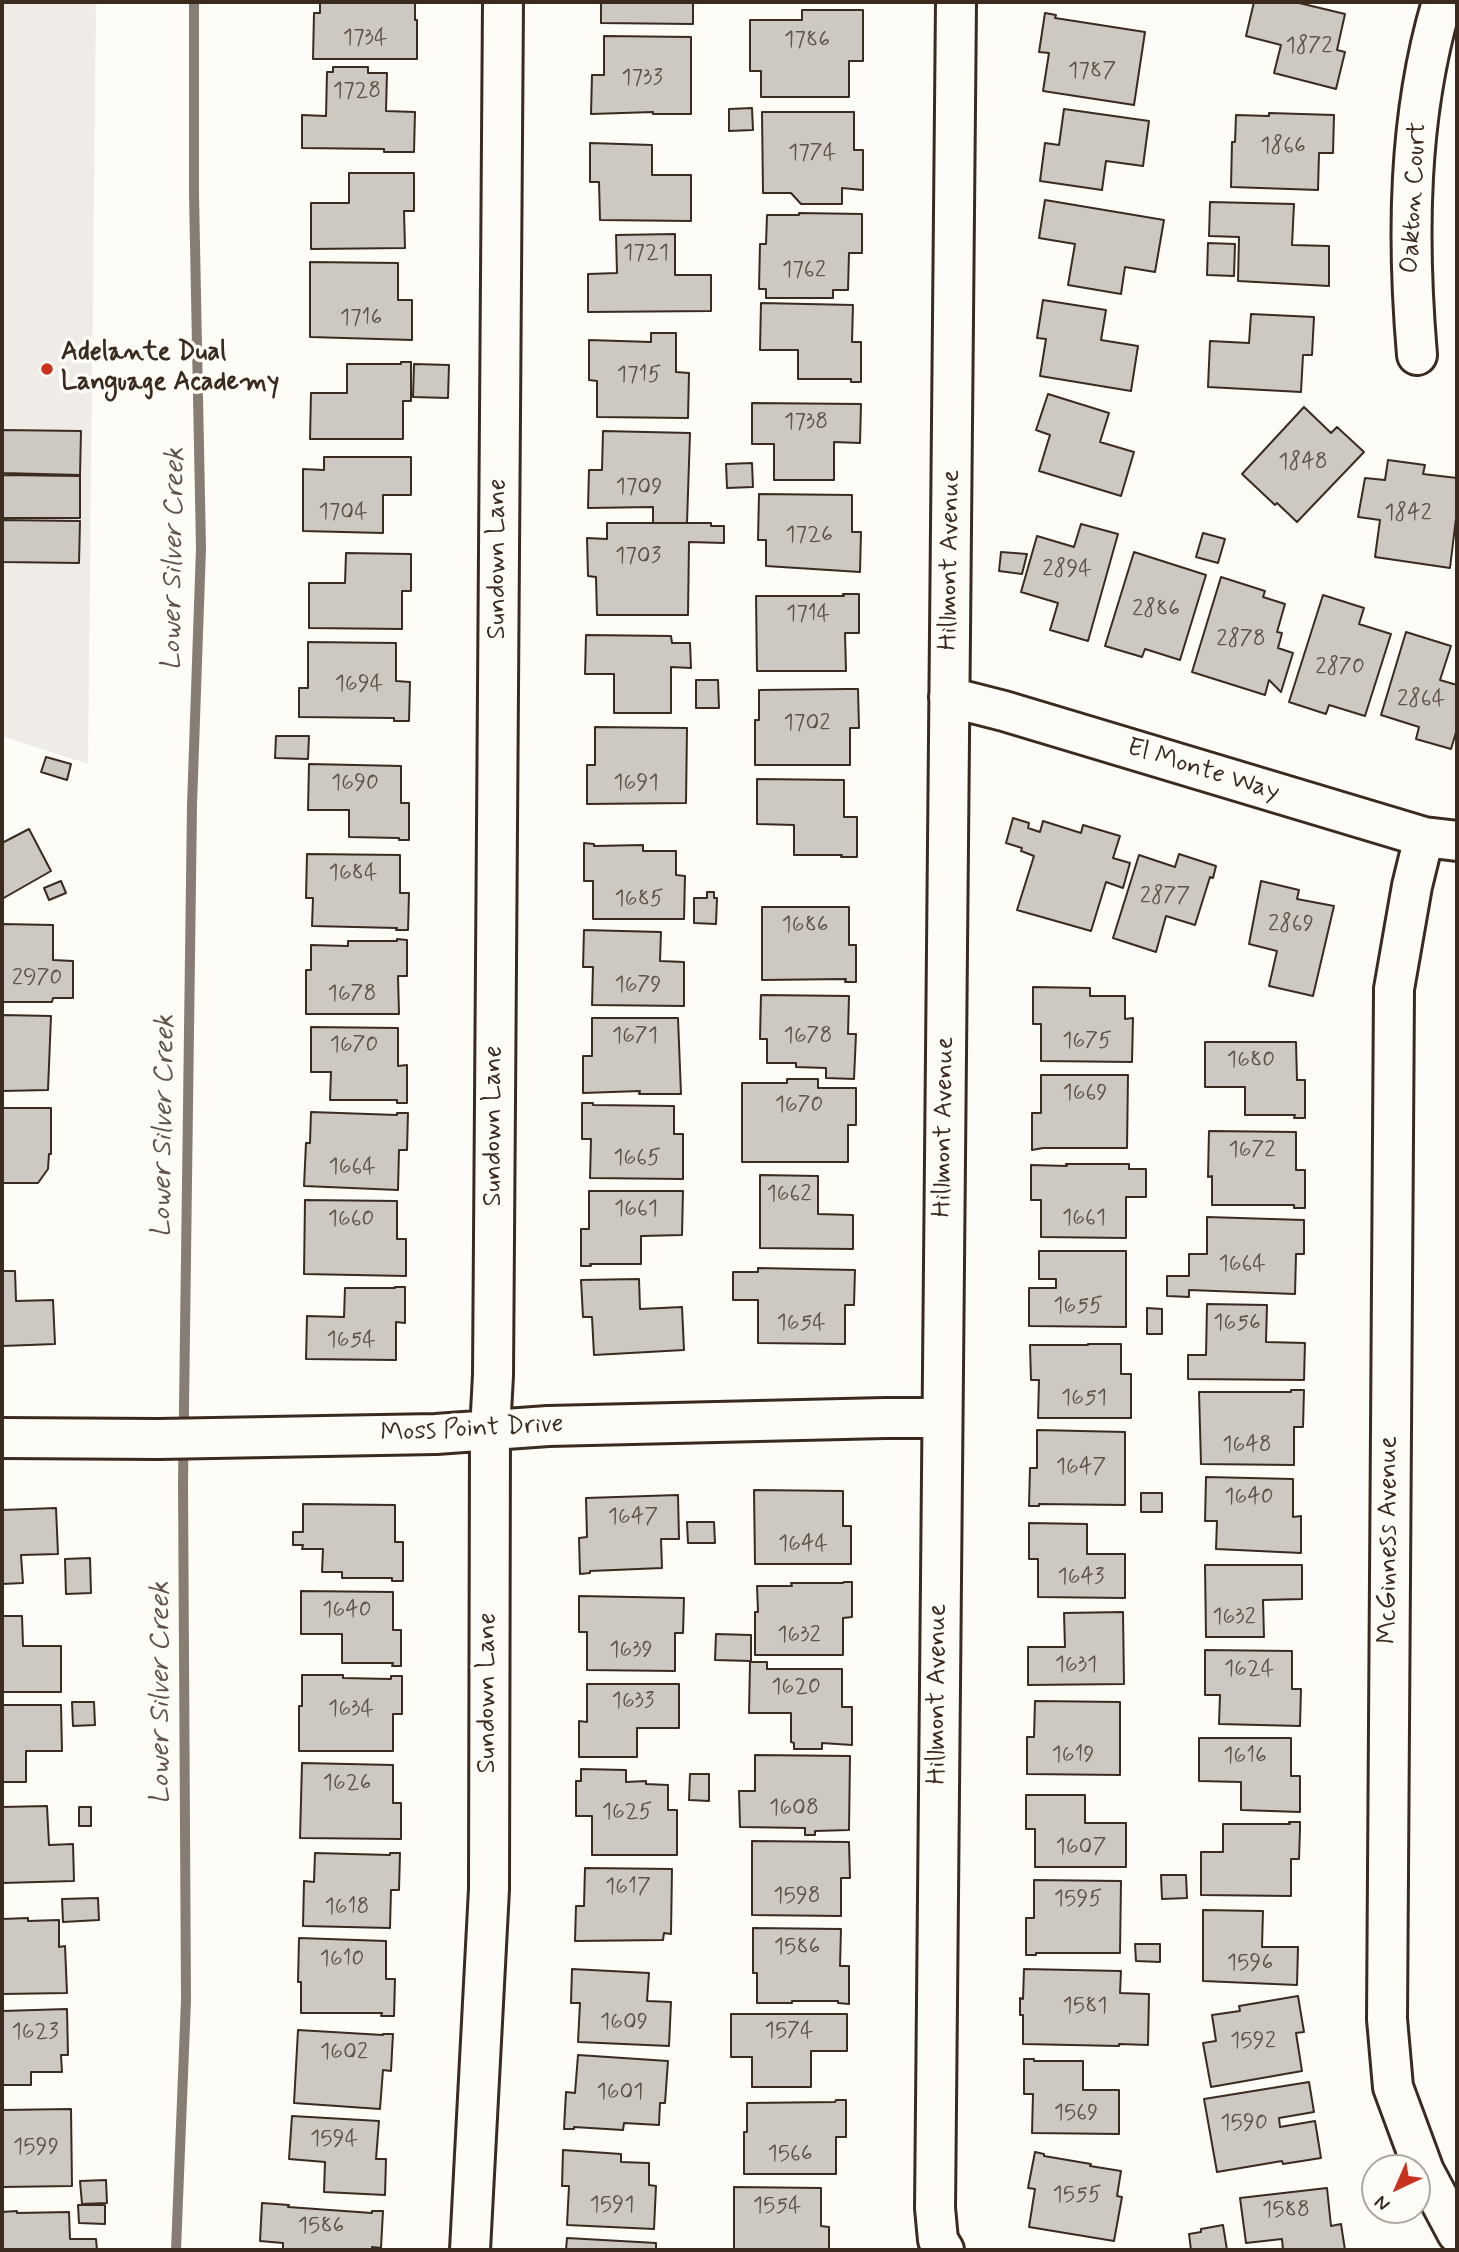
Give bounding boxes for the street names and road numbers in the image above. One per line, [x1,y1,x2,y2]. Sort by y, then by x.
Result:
street label: Oakton Court [1395,121,1435,275]
street label: Hillmont Avenue [934,469,968,651]
street label: Sundown Lane [483,479,515,639]
street label: El Monte Way [1123,733,1283,809]
street label: Hillmont Avenue [928,1036,962,1218]
street label: Sundown Lane [479,1046,511,1206]
street label: Moss Point Drive [380,1410,564,1450]
street label: McGinness Avenue [1374,1436,1406,1644]
street label: Hillmont Avenue [923,1604,955,1784]
street label: Sundown Lane [473,1613,505,1773]

